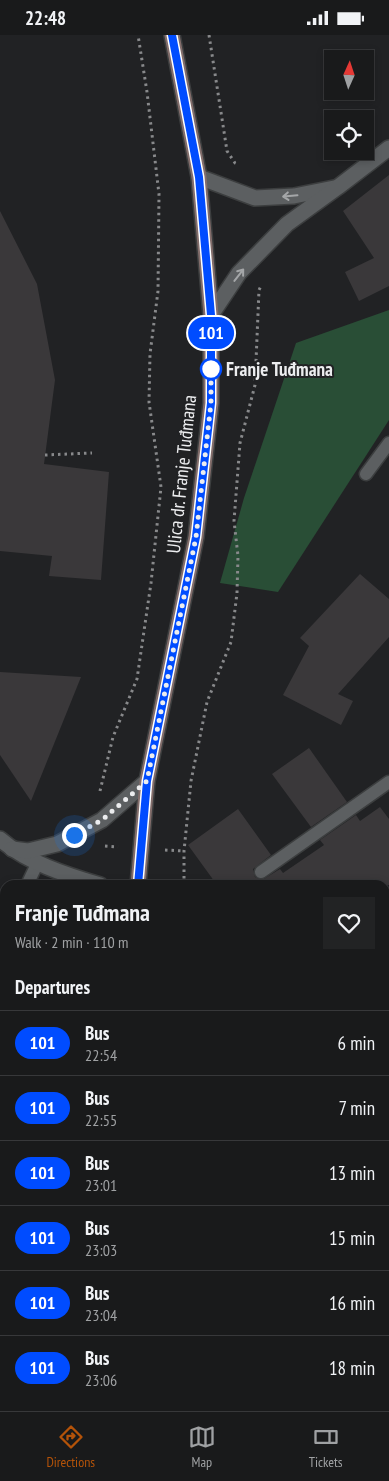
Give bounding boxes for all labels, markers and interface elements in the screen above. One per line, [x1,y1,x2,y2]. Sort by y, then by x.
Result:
text: 22:48 [25,6,66,30]
north arrow [324,50,374,100]
map controls [324,50,374,160]
button: locate [324,110,374,160]
one-way arrow [282,191,298,200]
one-way arrow [233,269,244,282]
line badge: 101 [182,317,240,349]
text: 101 [198,321,224,344]
place label: Franje Tuđmana [226,357,333,381]
marker: Franje Tuđmana [200,358,222,380]
street label: Ulica dr. Franje Tuđmana [161,394,201,554]
your location [62,823,87,848]
text: Franje Tuđmana [15,897,150,928]
button: heart [323,897,375,949]
text: Walk · 2 min · 110 m [15,932,128,952]
text: Departures [15,975,90,999]
text: Bus [85,1021,109,1045]
text: 101 [30,1031,55,1054]
text: 6 min [338,1031,375,1055]
text: 22:54 [85,1045,117,1065]
text: Bus [85,1086,109,1110]
text: 101 [30,1096,55,1119]
text: 7 min [338,1096,375,1120]
text: 22:55 [85,1110,117,1130]
text: Bus [85,1151,109,1175]
text: 101 [30,1161,55,1184]
text: 13 min [329,1161,375,1185]
text: 23:01 [85,1175,117,1195]
text: Bus [85,1216,109,1240]
text: 101 [30,1226,55,1249]
text: 15 min [329,1226,375,1250]
text: 23:03 [85,1240,117,1260]
text: Bus [85,1281,109,1305]
text: 101 [30,1291,55,1314]
text: 16 min [329,1291,375,1315]
text: 23:04 [85,1305,117,1325]
text: Bus [85,1346,109,1370]
text: 101 [30,1356,55,1379]
text: 18 min [329,1356,375,1380]
text: 23:06 [85,1370,117,1390]
tab: Directions [46,1423,95,1471]
tab: Map [188,1423,216,1471]
tab: Tickets [309,1423,343,1471]

